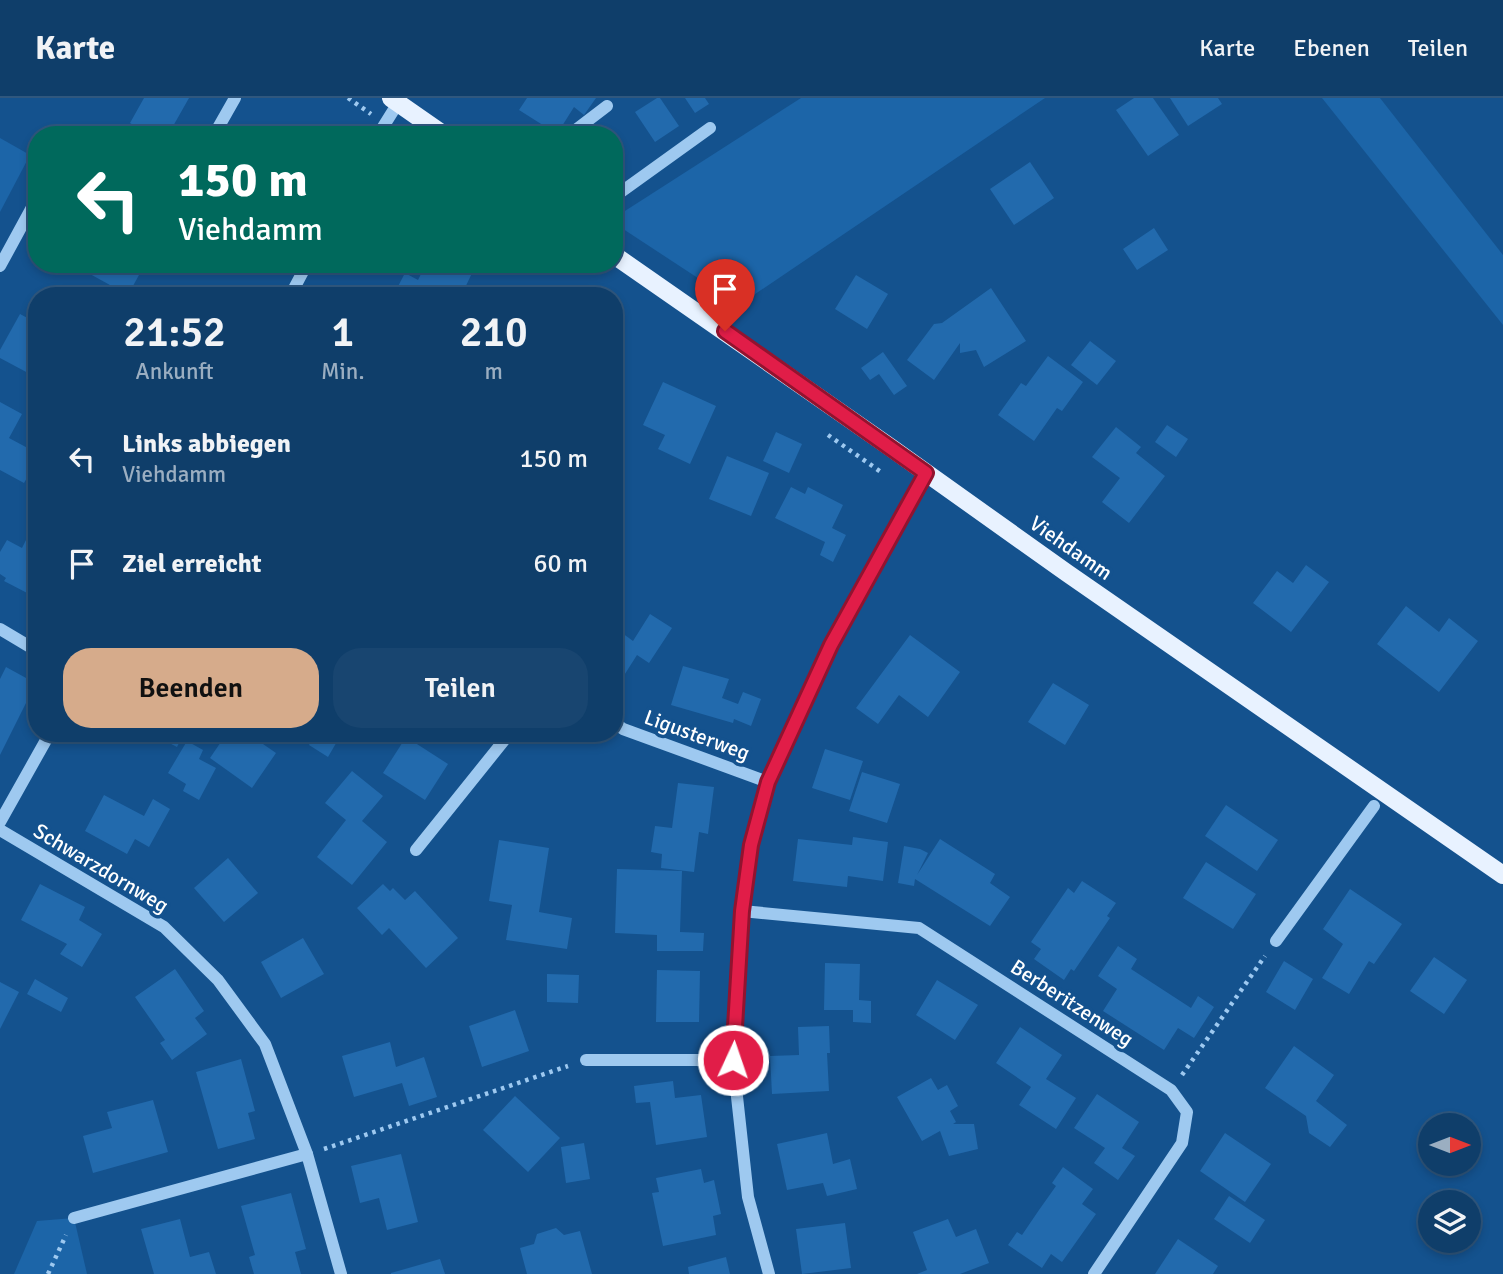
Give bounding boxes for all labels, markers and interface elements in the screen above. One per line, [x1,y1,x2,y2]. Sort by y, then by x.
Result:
text: Karte [35,28,115,69]
text: Karte [1199,33,1255,63]
text: Ebenen [1293,33,1370,63]
text: Teilen [1408,33,1468,63]
text: 150 m [178,150,308,210]
icon: left [63,154,154,245]
text: Viehdamm [178,210,323,249]
pin [695,259,755,331]
icon: arrive [706,270,744,308]
text: 21:52 [123,307,226,358]
text: 1 [331,307,354,358]
text: 210 [460,307,528,358]
text: Ankunft [136,357,213,386]
text: Min. [321,357,364,386]
text: m [485,357,503,386]
text: Links abbiegen [122,428,291,460]
icon: left [63,440,101,478]
text: 150 m [519,443,588,475]
text: Viehdamm [122,460,226,489]
street label: Viehdamm [1025,510,1117,586]
icon: arrive [63,545,101,583]
text: Ziel erreicht [122,548,262,580]
text: 60 m [533,548,588,580]
button: Beenden [63,648,319,728]
button: Teilen [333,648,588,728]
street label: Ligusterweg [641,704,753,766]
street label: Schwarzdornweg [29,817,173,919]
street label: Berberitzenweg [1006,954,1138,1052]
position arrow [696,1023,770,1097]
north arrow [1418,1113,1480,1176]
map controls [1418,1113,1481,1253]
button: layers [1418,1190,1481,1253]

